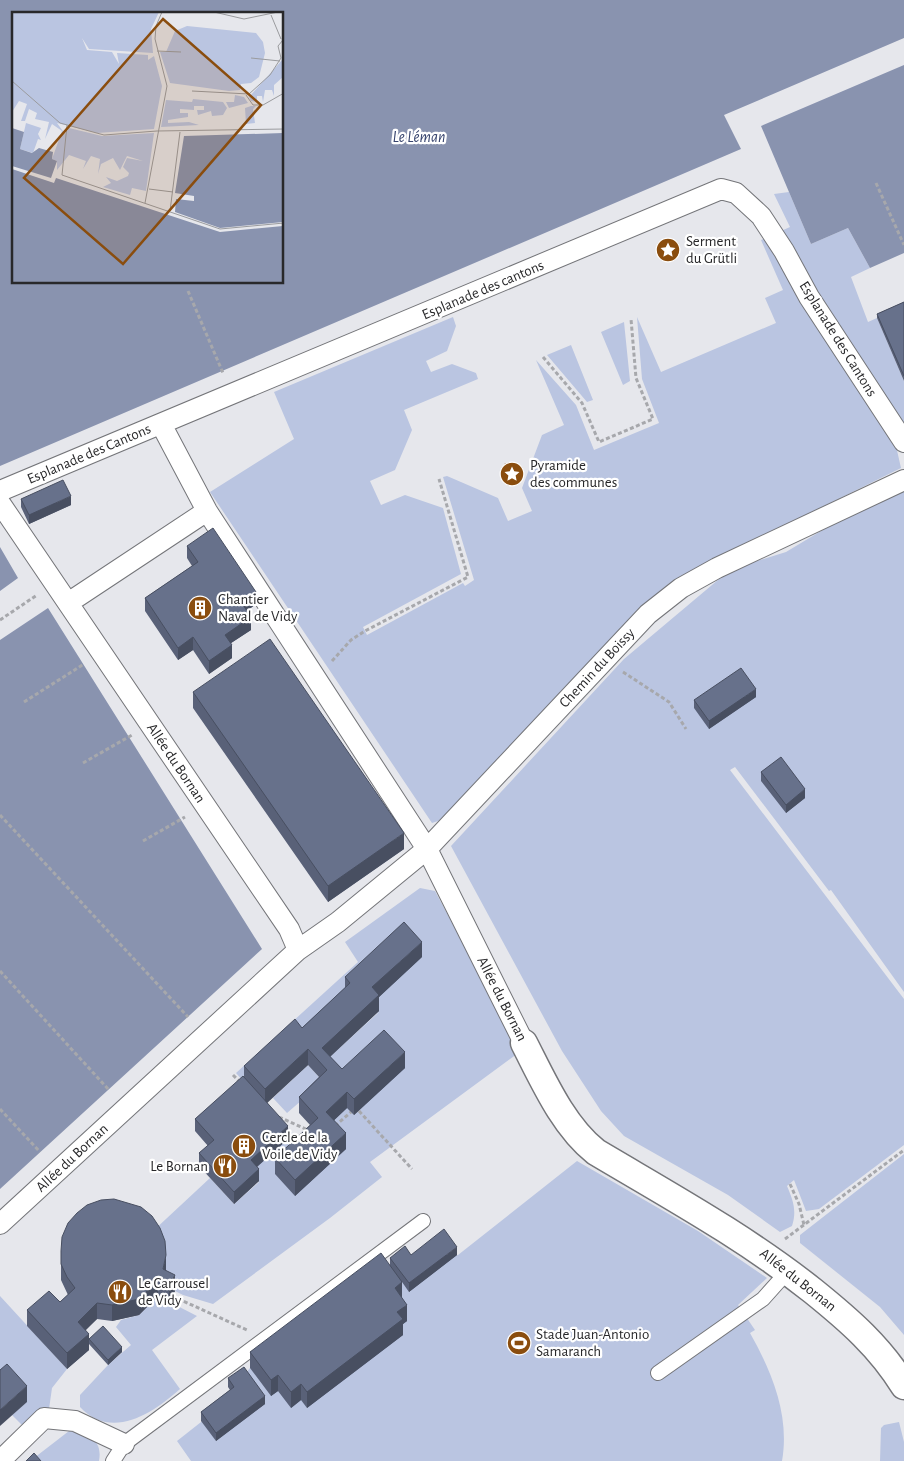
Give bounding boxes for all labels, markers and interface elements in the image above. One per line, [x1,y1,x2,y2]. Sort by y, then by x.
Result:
inset map [12,12,284,284]
water label: Le Léman [393,129,445,145]
place label: Serment du Grütli [686,234,737,266]
place icon: Serment du Grütli [655,237,681,263]
street label: Esplanade des cantons [420,258,546,322]
street label: Esplanade des Cantons [796,279,880,399]
street label: Esplanade des Cantons [25,421,153,487]
place label: Pyramide des communes [530,458,617,490]
place icon: Pyramide des communes [499,461,525,487]
place label: Chantier Naval de Vidy [218,592,298,624]
building icon: Chantier Naval de Vidy [187,595,213,621]
street label: Chemin du Boissy [557,625,638,711]
street label: Allée du Bornan [144,720,208,806]
street label: Allée du Bornan [474,954,530,1044]
street label: Allée du Bornan [33,1121,111,1195]
place label: Cercle de la Voile de Vidy [262,1130,338,1162]
building icon: Cercle de la Voile de Vidy [231,1133,257,1159]
restaurant icon: Le Bornan [212,1153,238,1179]
place label: Le Bornan [150,1159,208,1174]
street label: Allée du Bornan [757,1246,839,1314]
place label: Le Carrousel de Vidy [138,1276,209,1308]
restaurant icon: Le Carrousel de Vidy [107,1279,133,1305]
place label: Stade Juan-Antonio Samaranch [536,1327,649,1359]
sports icon: Stade Juan-Antonio Samaranch [506,1330,532,1356]

